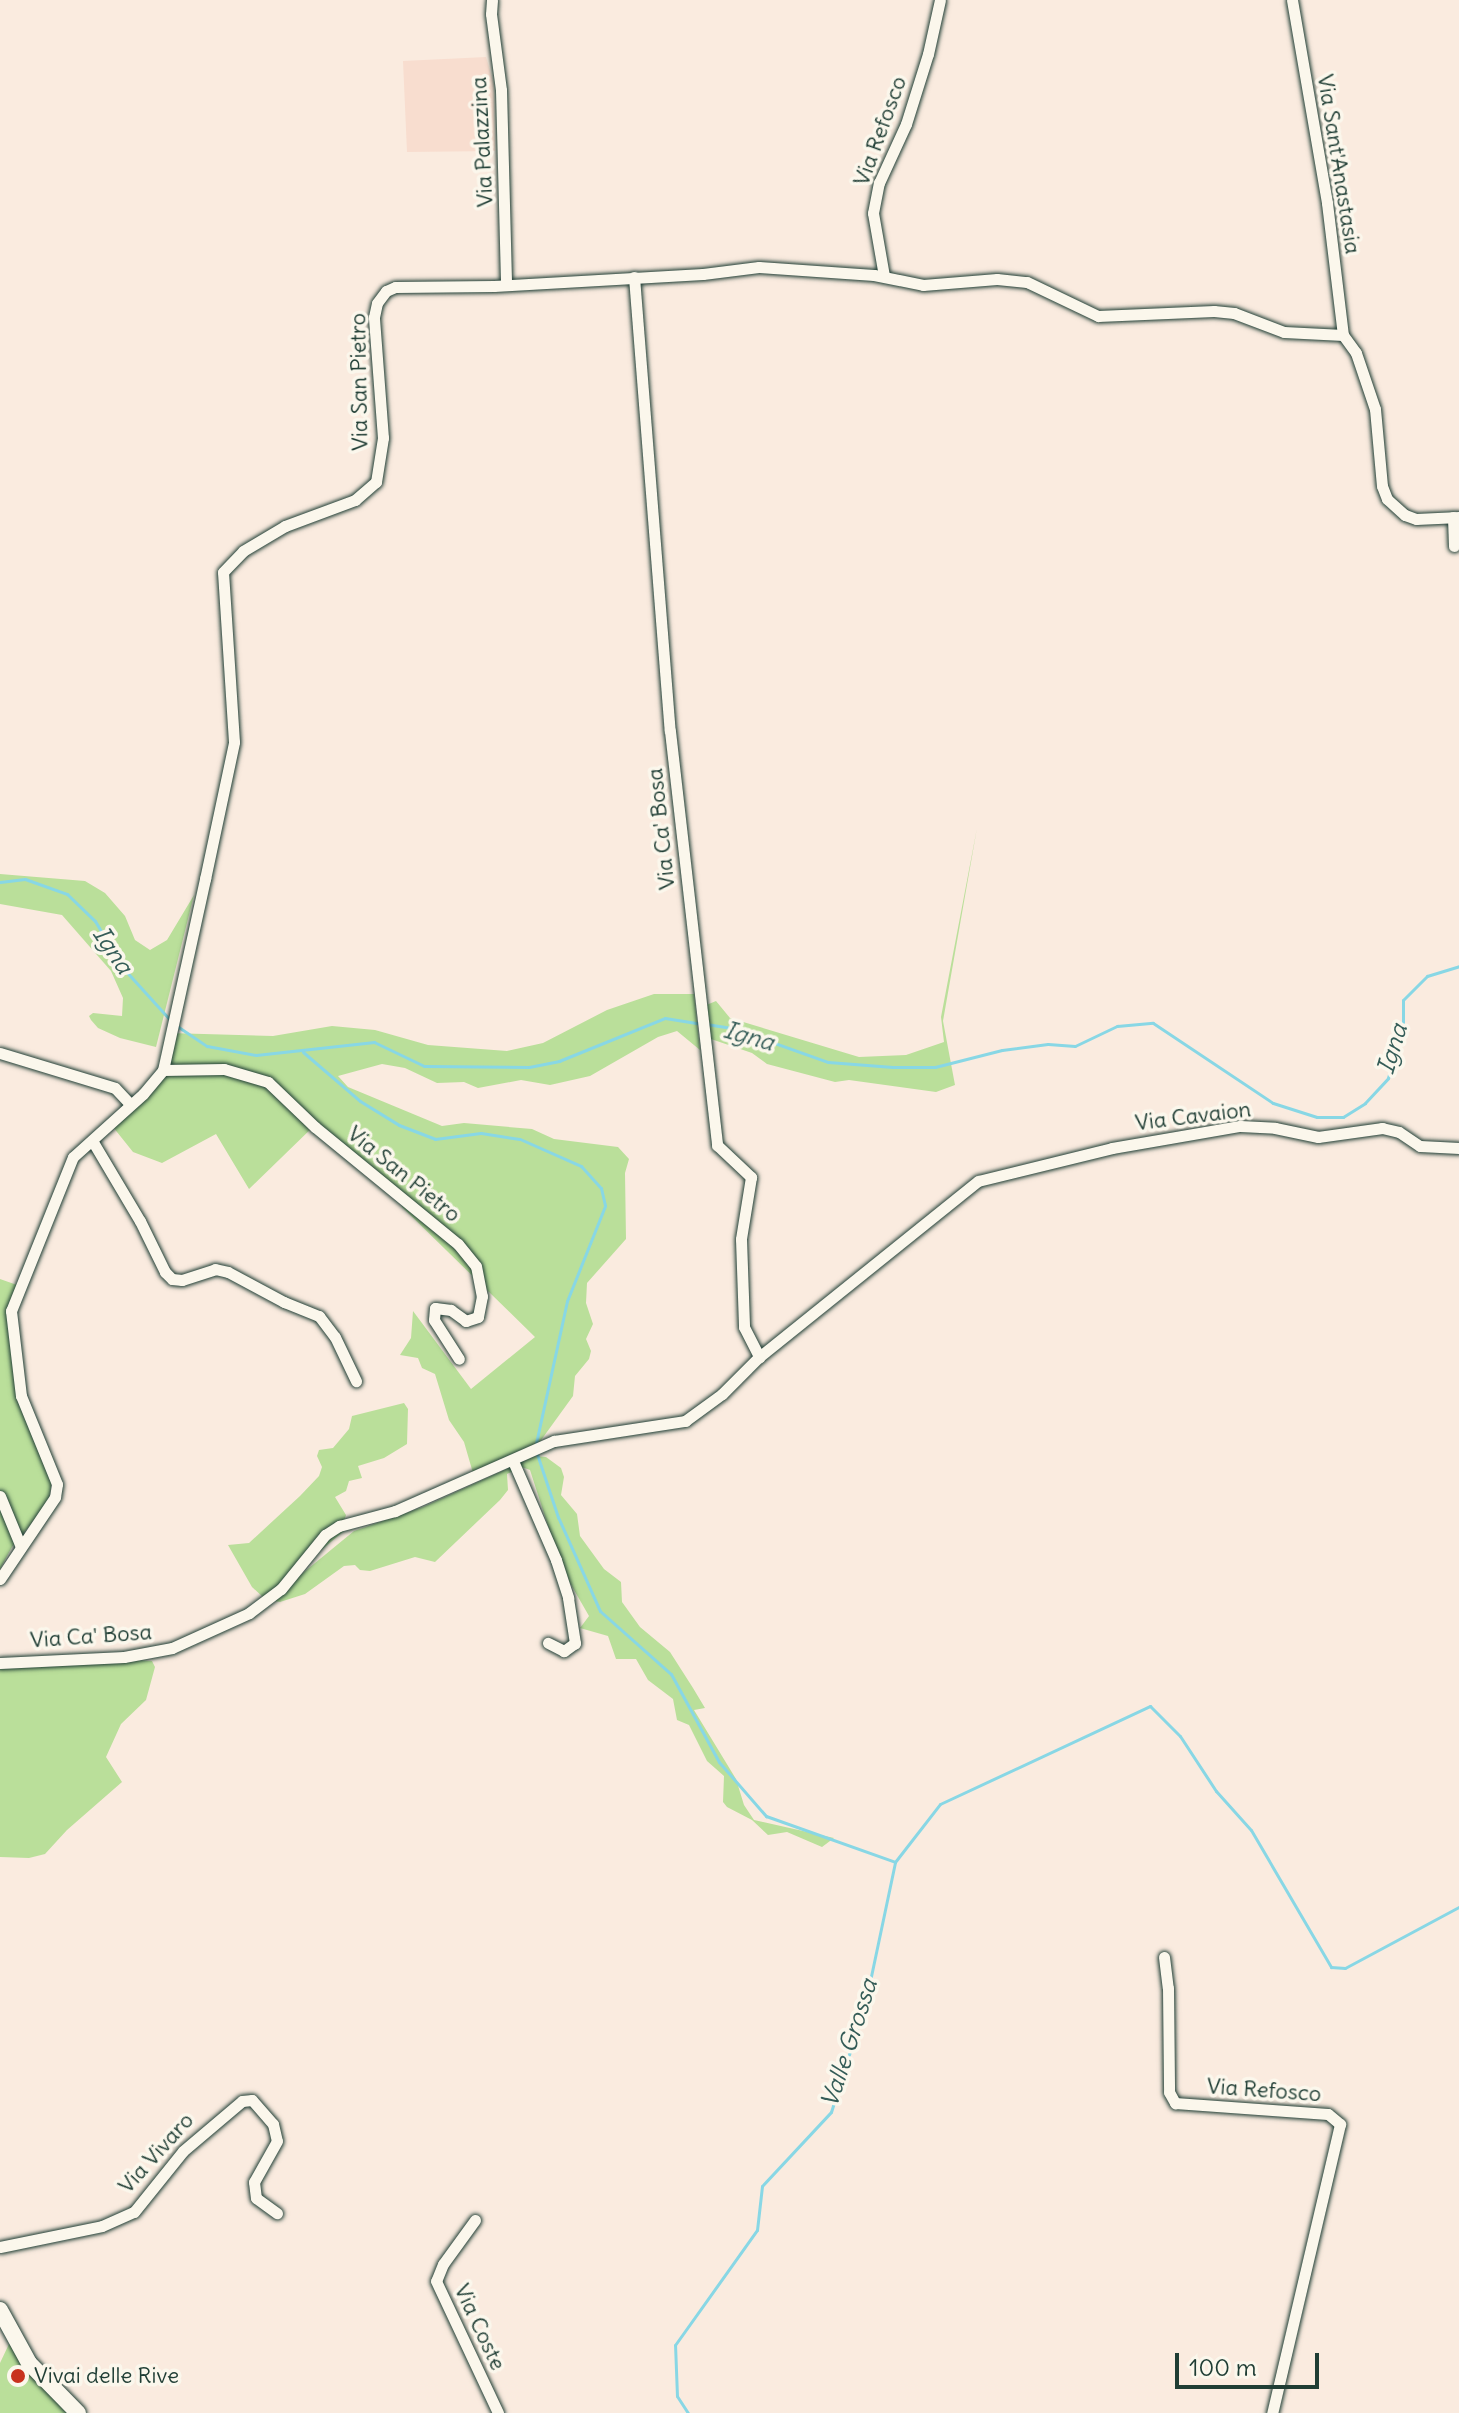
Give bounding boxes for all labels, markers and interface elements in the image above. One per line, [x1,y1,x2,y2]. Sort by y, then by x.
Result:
street label: Via Sant'Anastasia [1312,72,1366,256]
street label: Via Refosco [848,73,912,189]
street label: Via Palazzina [465,76,499,208]
street label: Via San Pietro [345,313,373,451]
street label: Via Ca' Bosa [641,767,681,891]
water label: Igna [87,921,139,979]
water label: Igna [721,1015,777,1057]
water label: Igna [1371,1020,1413,1078]
street label: Via Cavaion [1134,1096,1252,1136]
street label: Via San Pietro [342,1120,466,1228]
street label: Via Ca' Bosa [29,1619,153,1653]
water label: Valle Grossa [815,1975,883,2111]
street label: Via Refosco [1206,2073,1322,2107]
street label: Via Vivaro [113,2107,199,2199]
street label: Via Coste [449,2280,511,2374]
scale bar [1179,2337,1323,2387]
text: 100 m [1189,2352,1257,2382]
place label: Vivai delle Rive [34,2363,179,2389]
marker: Vivai delle Rive [9,2367,27,2385]

